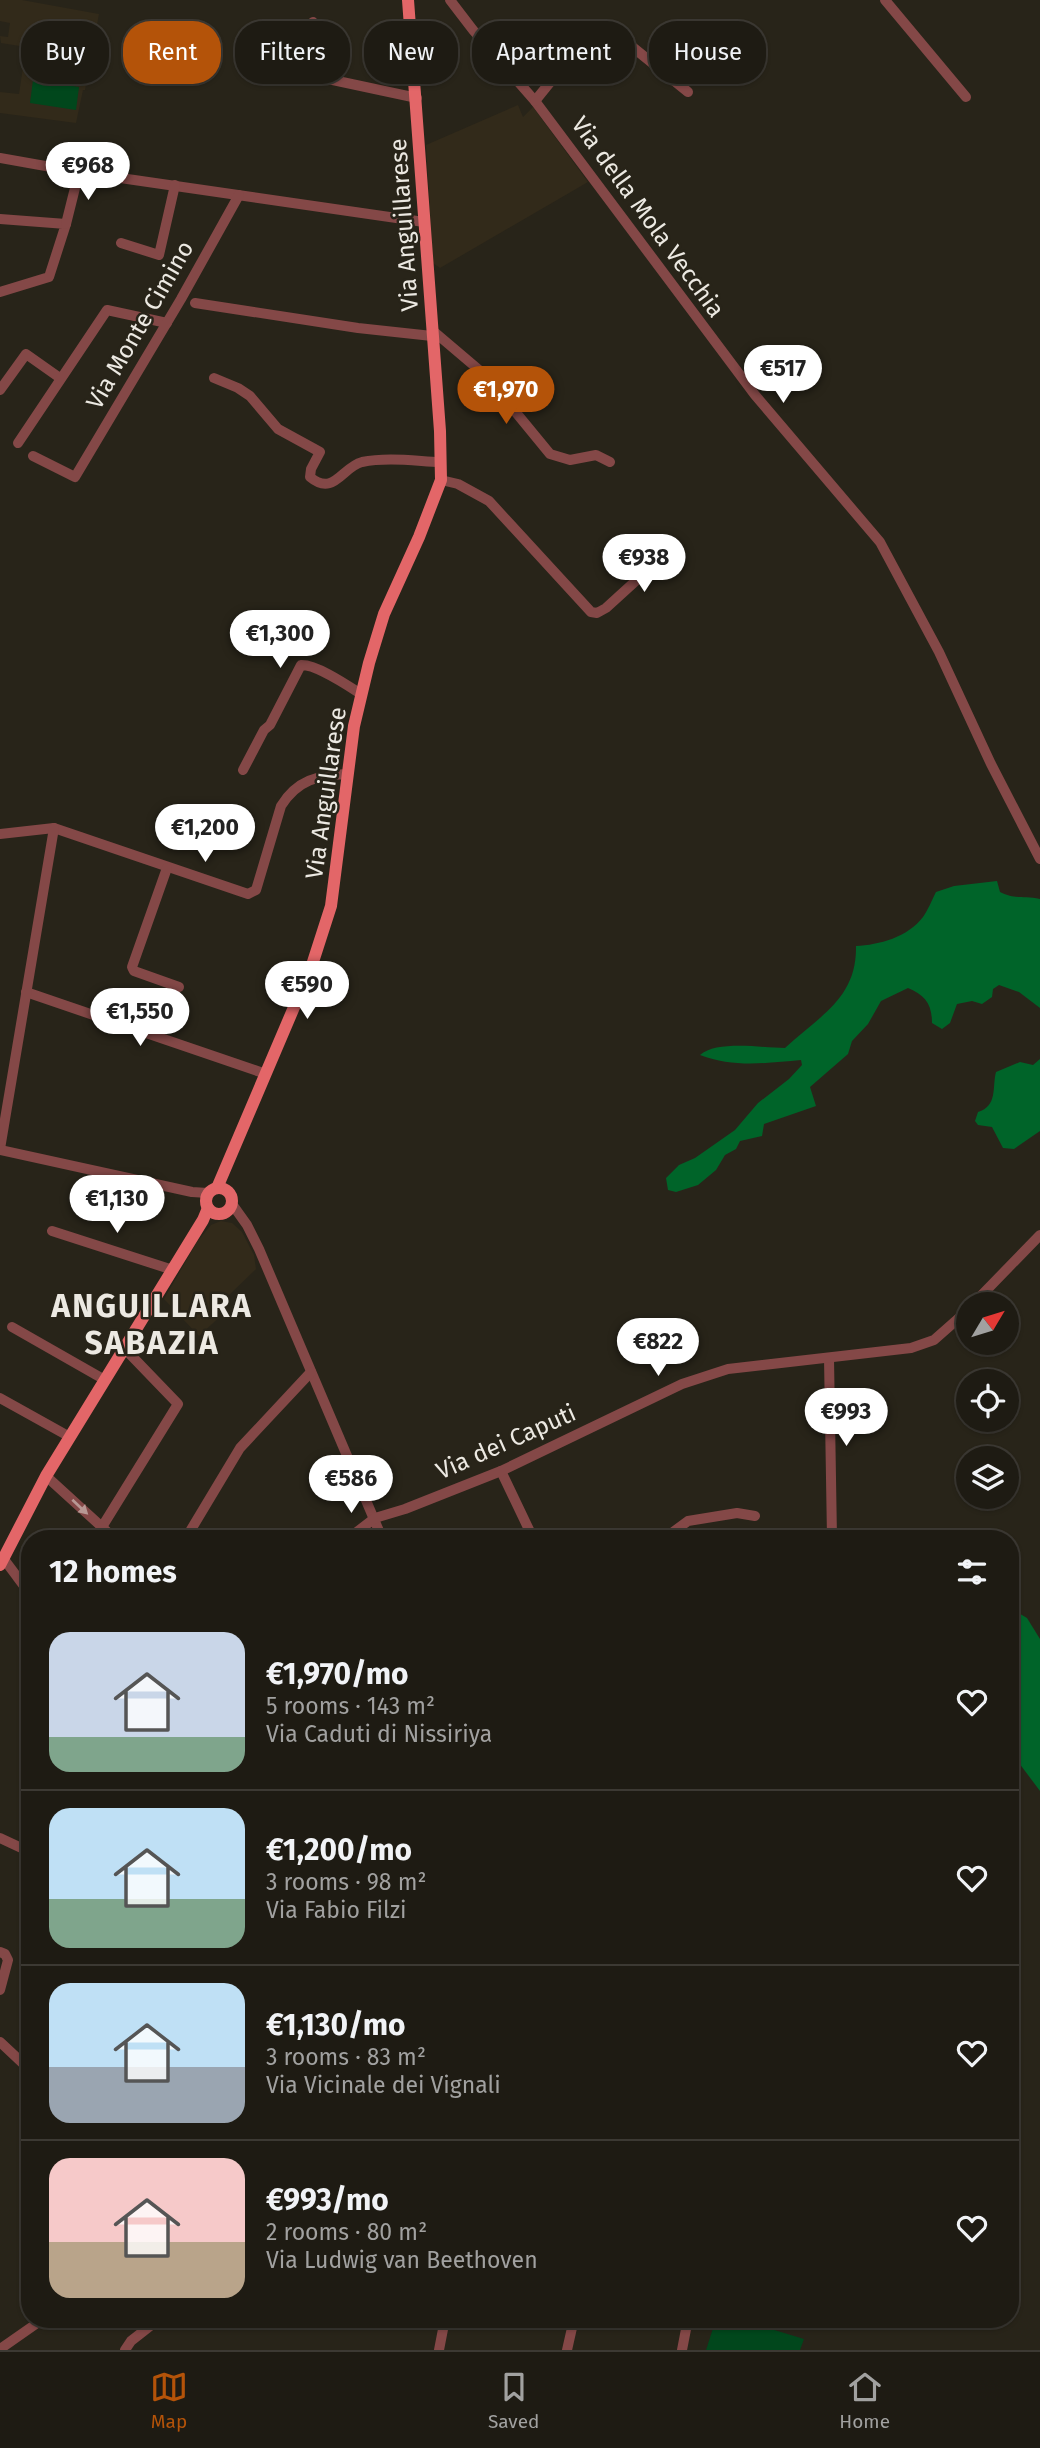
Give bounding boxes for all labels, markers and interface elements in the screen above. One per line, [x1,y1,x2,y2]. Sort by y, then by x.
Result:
chip: Buy [21,21,109,84]
chip: Rent [123,21,221,84]
chip: Filters [235,21,350,84]
chip: New [364,21,458,84]
chip: Apartment [472,21,635,84]
chip: House [649,21,766,84]
street label: Via della Mola Vecchia [566,111,730,323]
street label: Via Anguillarese [384,138,424,312]
pin: €968 [47,142,129,202]
text: €968 [62,151,114,179]
street label: Via Monte Cimino [80,236,200,414]
pin: €517 [742,346,824,405]
text: €517 [760,354,806,382]
pin: €1,970 [449,366,563,426]
text: €1,970 [473,375,539,403]
pin: €938 [603,534,685,594]
text: €938 [619,543,669,571]
pin: €1,300 [223,610,337,670]
text: €1,300 [246,619,314,647]
street label: Via Anguillarese [300,705,352,881]
pin: €1,200 [148,804,262,864]
text: €1,200 [171,813,239,841]
pin: €590 [266,962,348,1021]
text: €590 [281,970,333,998]
pin: €1,550 [83,988,197,1048]
text: €1,550 [106,997,174,1025]
pin: €1,130 [60,1176,174,1235]
text: €1,130 [86,1184,148,1212]
district label: ANGUILLARA SABAZIA [50,1287,253,1362]
north arrow [956,1292,1018,1354]
map controls [956,1292,1019,1509]
pin: €822 [617,1318,699,1378]
text: €822 [633,1327,683,1355]
button: locate [956,1369,1019,1432]
pin: €993 [805,1388,887,1448]
text: €993 [821,1397,871,1425]
street label: Via dei Caputi [432,1399,580,1485]
button: layers [956,1446,1019,1509]
pin: €586 [310,1456,392,1515]
text: €586 [325,1464,377,1492]
one-way arrow [71,1499,88,1515]
icon: filters [953,1553,991,1591]
text: 12 homes [49,1554,177,1590]
text: €1,970/mo [266,1656,409,1692]
icon: home [105,1660,189,1744]
icon: heart [953,1683,991,1721]
text: 5 rooms · 143 m² [266,1692,435,1720]
text: Via Caduti di Nissiriya [266,1720,492,1748]
text: €1,200/mo [266,1832,412,1868]
icon: home [105,1836,189,1920]
icon: heart [953,1859,991,1897]
text: 3 rooms · 98 m² [266,1868,426,1896]
text: Via Fabio Filzi [266,1896,406,1924]
text: €1,130/mo [266,2007,406,2043]
icon: home [105,2011,189,2095]
icon: heart [953,2034,991,2072]
text: 3 rooms · 83 m² [266,2043,426,2071]
text: Via Vicinale dei Vignali [266,2071,501,2099]
text: €993/mo [266,2182,389,2218]
icon: home [105,2186,189,2270]
icon: heart [953,2209,991,2247]
text: 2 rooms · 80 m² [266,2218,427,2246]
text: Via Ludwig van Beethoven [266,2246,538,2274]
tab: Map [150,2368,188,2433]
tab: Saved [488,2368,539,2433]
tab: Home [839,2368,890,2433]

